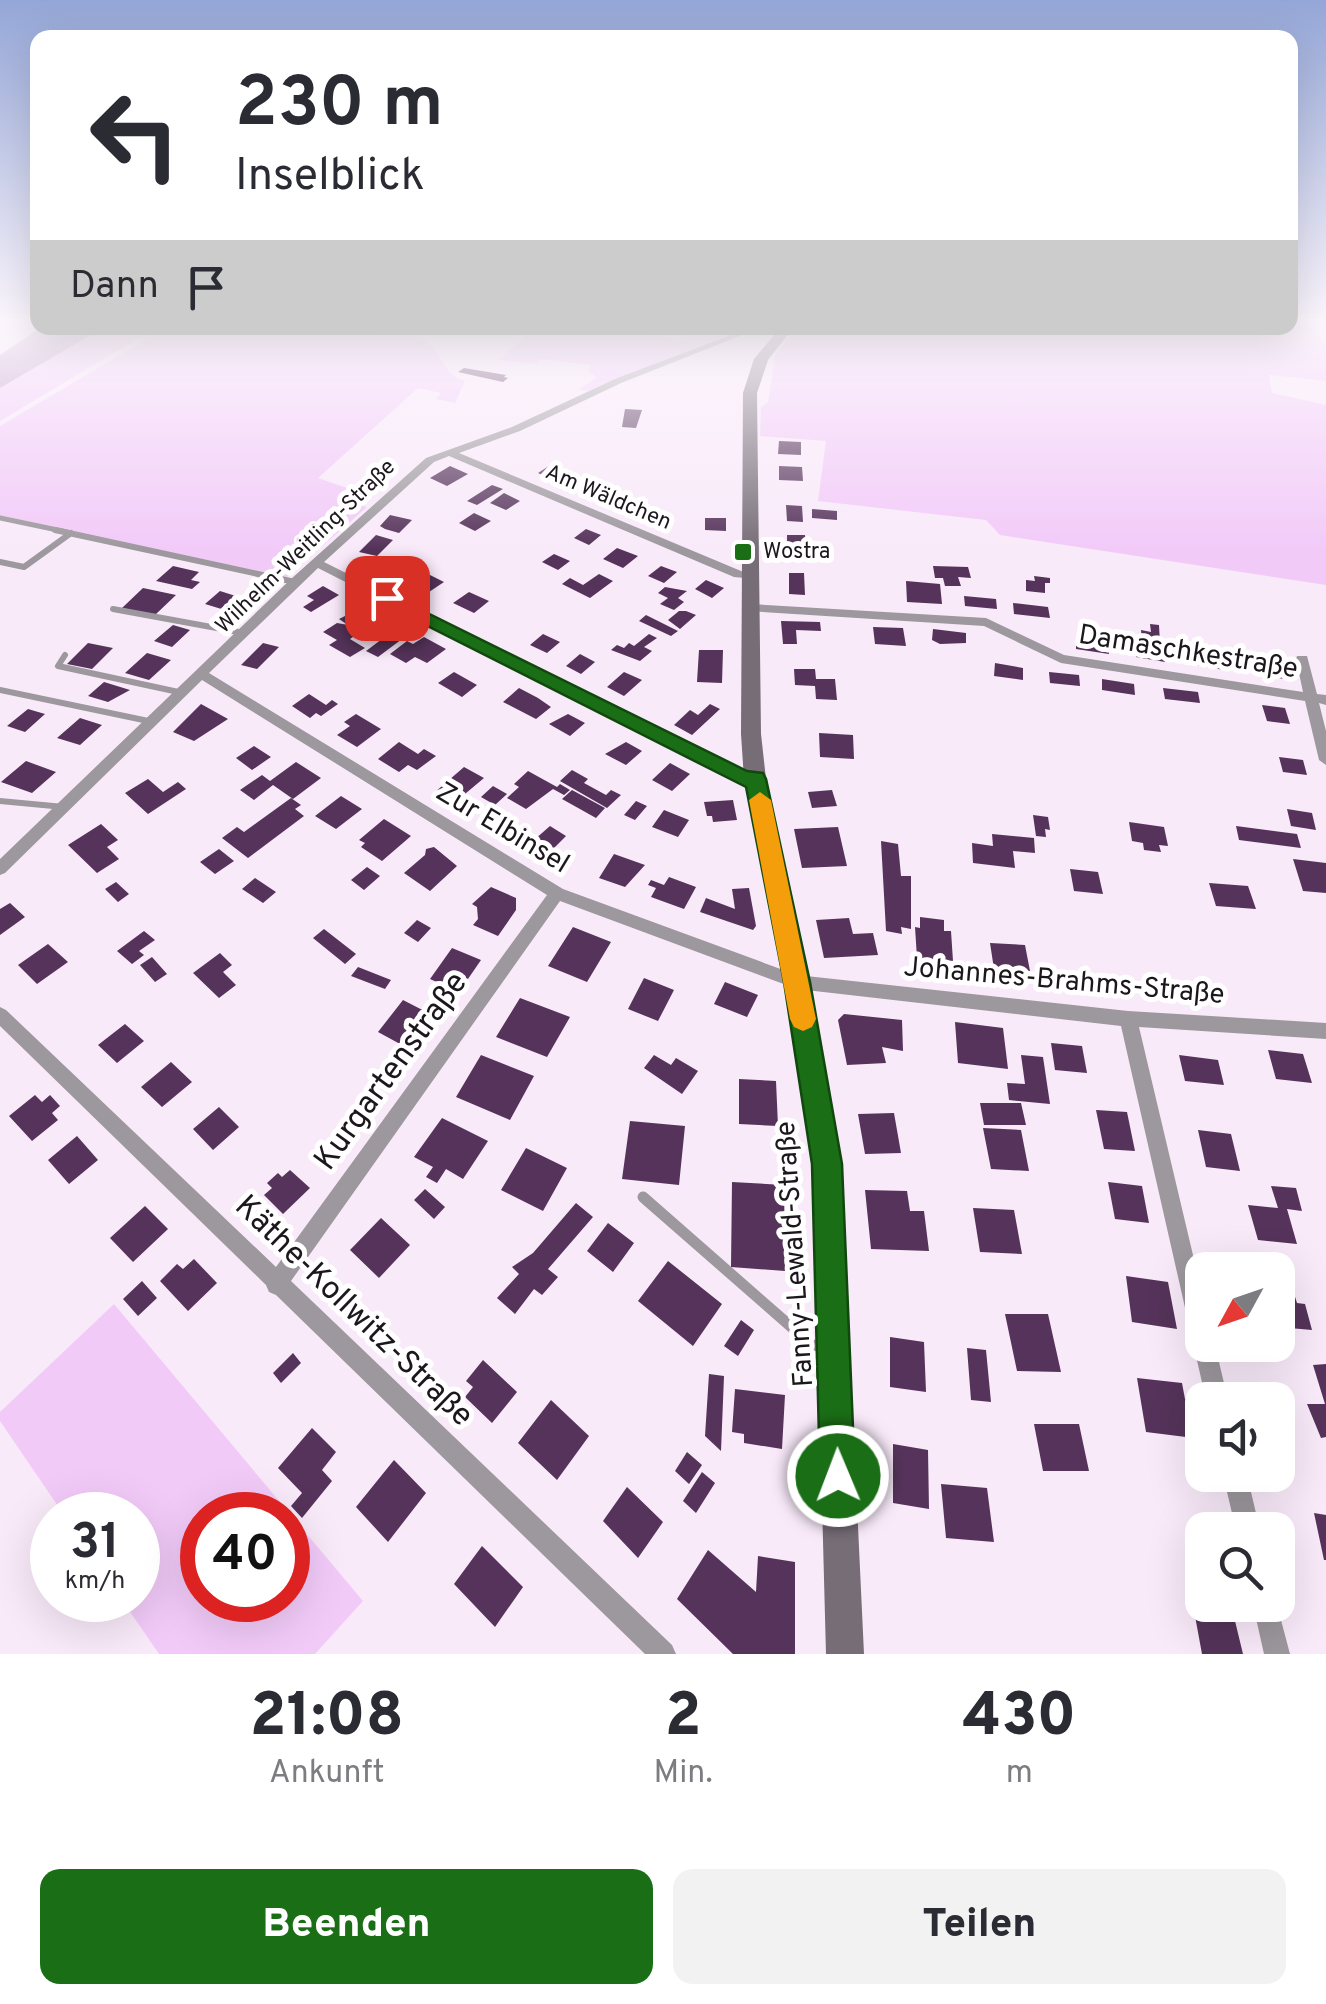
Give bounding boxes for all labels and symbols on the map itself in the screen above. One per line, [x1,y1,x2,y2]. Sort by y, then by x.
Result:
street label: Wilhelm-Weitling-Straße [210,454,402,640]
street label: Am Wäldchen [541,459,675,537]
place label: Wostra [763,539,830,566]
marker: Wostra [732,541,754,563]
pin [345,556,430,641]
street label: Damaschkestraße [1076,618,1300,688]
street label: Zur Elbinsel [429,775,575,883]
street label: Johannes-Brahms-Straße [902,950,1226,1014]
street label: Kurgartenstraße [307,965,477,1179]
street label: Fanny-Lewald-Straße [769,1120,823,1388]
street label: Käthe-Kollwitz-Straße [225,1188,481,1436]
north arrow [1185,1252,1295,1362]
position arrow [786,1424,890,1528]
speed limit sign: 40 [180,1492,310,1622]

